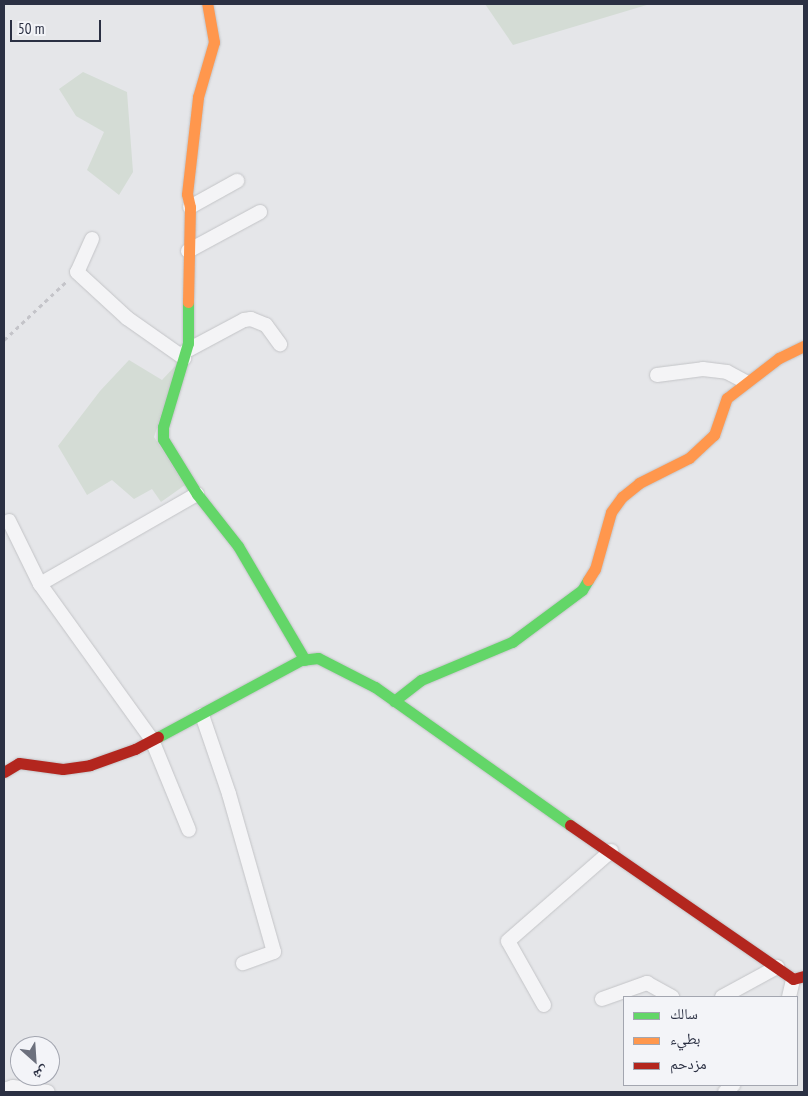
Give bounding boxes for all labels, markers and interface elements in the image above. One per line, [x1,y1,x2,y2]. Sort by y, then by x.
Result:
scale bar [12,10,104,42]
text: 50 m [18,19,44,38]
legend [623,996,798,1086]
text: سالك [670,1004,698,1023]
text: بطيء [670,1029,700,1048]
north arrow [10,1036,60,1086]
text: مزدحم [670,1054,707,1073]
text: ش [31,1062,52,1085]

